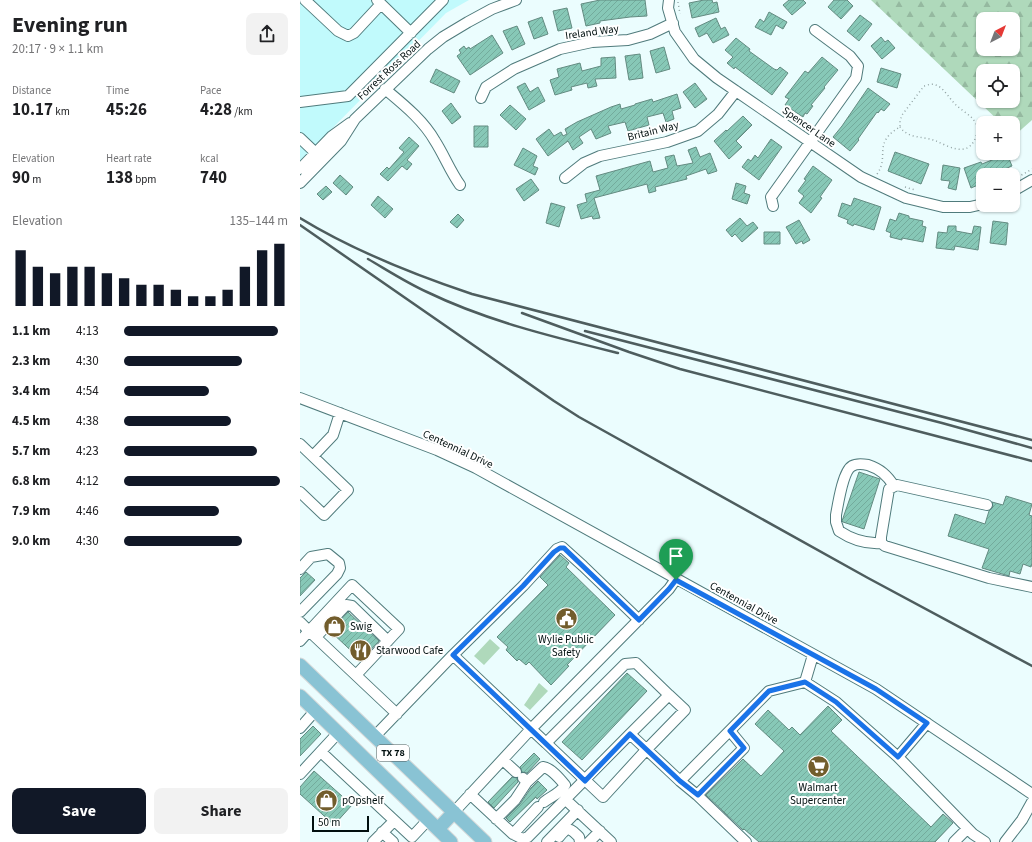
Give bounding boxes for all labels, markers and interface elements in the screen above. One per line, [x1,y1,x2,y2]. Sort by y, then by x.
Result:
text: Evening run [12,9,128,41]
north arrow [976,12,1020,56]
map controls [976,12,1020,212]
button: share [246,13,288,55]
street label: Ireland Way [564,21,620,43]
street label: Forrest Ross Road [354,37,424,103]
text: 20:17 · 9 × 1.1 km [12,40,104,58]
button: locate [976,64,1020,108]
text: Distance [12,83,51,98]
text: Time [106,83,129,98]
text: Pace [200,83,222,98]
text: 10.17 [12,98,53,122]
text: 45:26 [106,98,147,122]
text: 4:28 [200,98,232,122]
street label: Spencer Lane [779,103,839,151]
text: km [53,104,70,119]
text: /km [232,104,253,119]
button: + [976,116,1020,160]
street label: Britain Way [626,117,680,145]
text: Elevation [12,151,55,166]
text: Heart rate [106,151,152,166]
text: kcal [200,151,219,166]
text: 90 [12,166,30,190]
text: 138 [106,166,133,190]
text: 740 [200,166,227,190]
button: − [976,168,1020,212]
text: m [30,172,41,187]
text: bpm [133,172,156,187]
text: Elevation [12,212,63,230]
text: 135–144 m [230,212,288,230]
text: 1.1 km [12,322,51,340]
text: 4:13 [76,322,99,340]
text: 2.3 km [12,352,51,370]
text: 4:30 [76,352,99,370]
text: 3.4 km [12,382,51,400]
text: 4:54 [76,382,99,400]
text: 4.5 km [12,412,51,430]
text: 4:38 [76,412,99,430]
street label: Centennial Drive [420,426,496,472]
text: 5.7 km [12,442,51,460]
text: 4:23 [76,442,99,460]
text: 6.8 km [12,472,51,490]
text: 4:12 [76,472,99,490]
text: 7.9 km [12,502,51,520]
text: 4:46 [76,502,99,520]
text: 9.0 km [12,532,51,550]
text: 4:30 [76,532,99,550]
pin [659,539,693,580]
icon: arrive [665,545,687,567]
street label: Centennial Drive [707,578,781,628]
public building icon: Wylie Public Safety [553,606,579,632]
shop icon: Swig [322,613,348,639]
place label: Swig [350,619,372,634]
place label: Wylie Public Safety [538,632,594,660]
restaurant icon: Starwood Cafe [347,637,373,663]
place label: Starwood Cafe [376,643,444,658]
road number: TX 78 [377,745,409,761]
supermarket icon: Walmart Supercenter [805,754,831,780]
place label: Walmart Supercenter [790,780,846,808]
shop icon: pOpshelf [313,787,339,813]
button: Save [12,788,146,834]
button: Share [154,788,288,834]
place label: pOpshelf [342,793,384,808]
scale bar [312,814,369,833]
text: 50 m [318,815,340,830]

